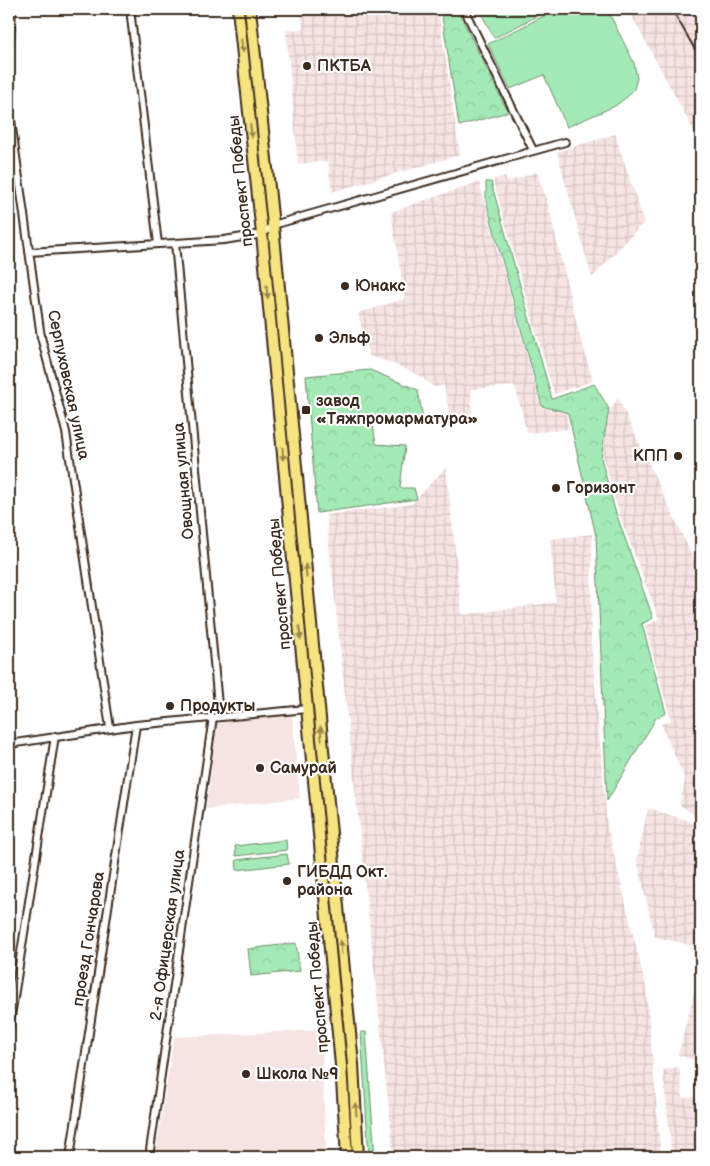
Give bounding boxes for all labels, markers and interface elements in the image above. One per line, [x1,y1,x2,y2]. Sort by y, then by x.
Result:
one-way arrow [238,38,246,54]
place label: ПКТБА [317,57,372,76]
marker: ПКТБА [301,60,313,72]
street label: проспект Победы [225,114,257,248]
one-way arrow [247,123,255,139]
place label: Юнакс [355,277,406,296]
marker: Юнакс [339,280,351,292]
one-way arrow [263,285,271,301]
street label: Серпуховская улица [43,309,93,462]
place label: Эльф [329,329,371,348]
marker: Эльф [313,332,325,344]
place label: завод «Тяжпромарматура» [316,392,478,429]
marker: завод «Тяжпромарматура» [300,404,312,416]
street label: Овощная улица [169,421,199,540]
one-way arrow [279,446,287,462]
place label: КПП [633,447,668,466]
marker: КПП [672,450,684,462]
place label: Горизонт [566,479,636,498]
marker: Горизонт [550,482,562,494]
street label: проспект Победы [265,517,295,651]
one-way arrow [301,563,309,579]
one-way arrow [296,626,304,642]
place label: Продукты [180,697,255,716]
marker: Продукты [164,700,176,712]
one-way arrow [317,724,325,740]
place label: Самурай [270,759,337,778]
marker: Самурай [254,762,266,774]
street label: 2-я Офицерская улица [147,848,190,1022]
place label: ГИБДД Окт. района [297,863,388,900]
street label: проезд Гончарова [69,870,109,1008]
marker: ГИБДД Окт. района [281,875,293,887]
street label: проспект Победы [303,920,333,1054]
one-way arrow [337,938,345,954]
place label: Школа №9 [256,1065,339,1084]
marker: Школа №9 [240,1068,252,1080]
one-way arrow [351,1100,359,1116]

